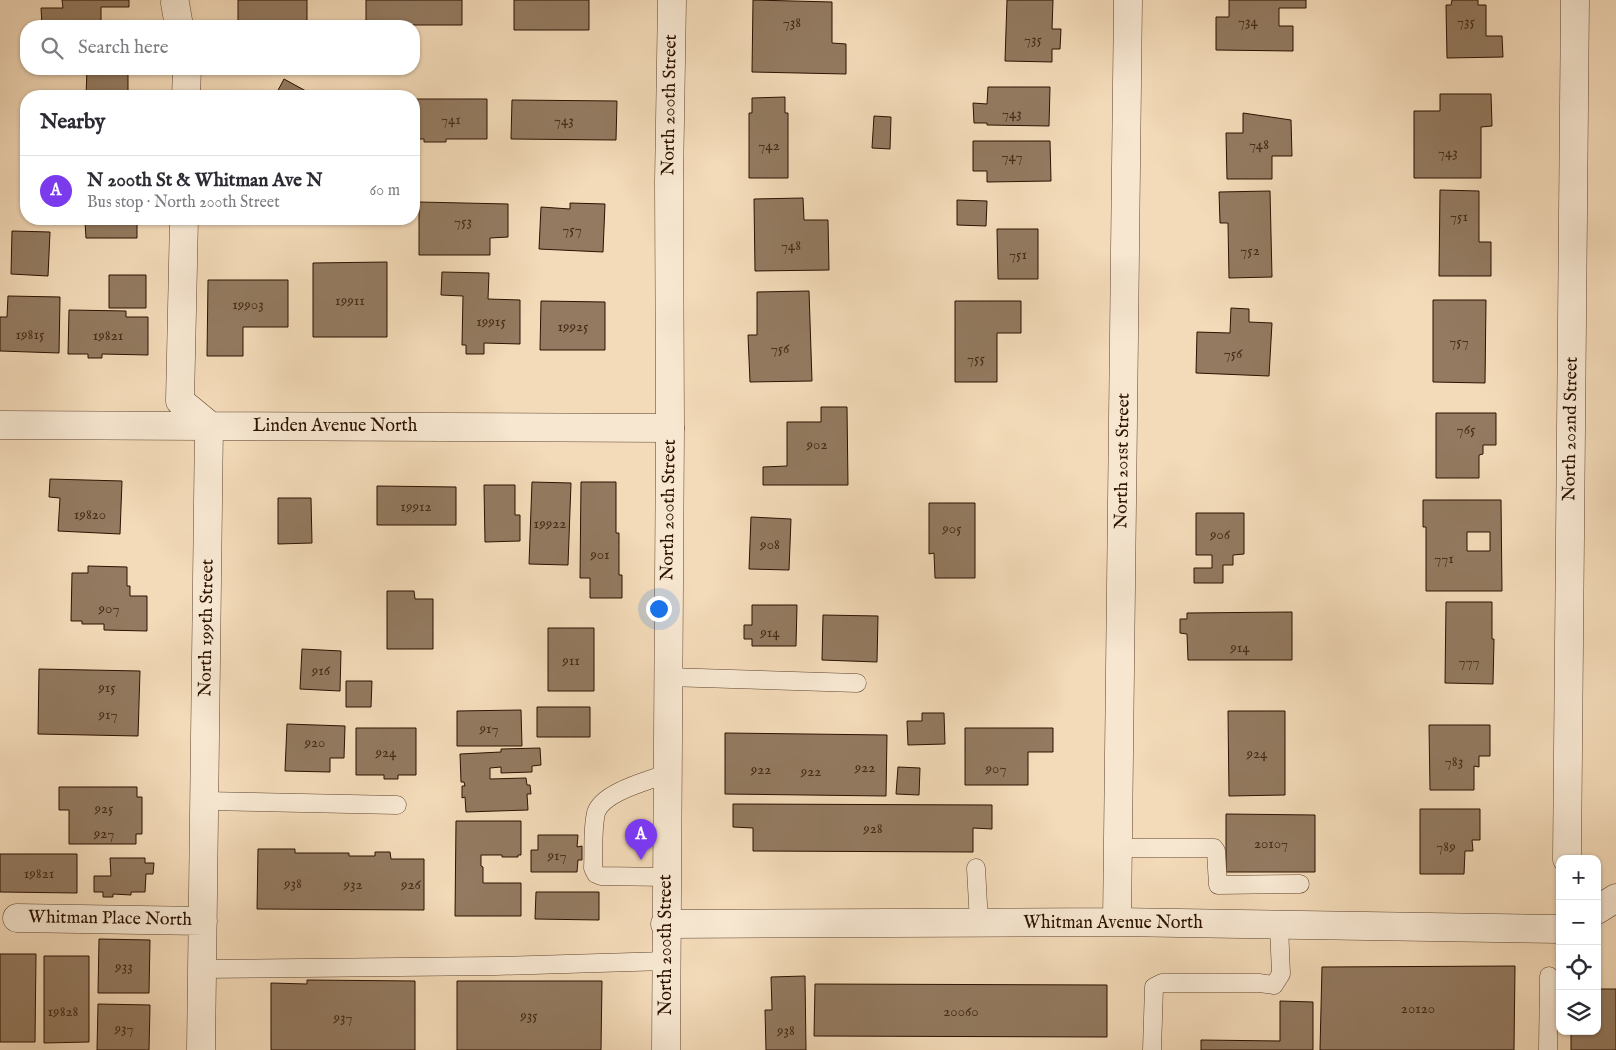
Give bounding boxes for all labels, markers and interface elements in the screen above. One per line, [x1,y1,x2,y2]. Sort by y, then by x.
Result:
house number: 734 [1238,12,1259,31]
house number: 735 [1457,12,1476,31]
house number: 738 [783,13,801,32]
search box [20,20,420,75]
house number: 735 [1024,30,1043,49]
icon: search [38,34,66,62]
street label: North 200th Street [657,34,683,176]
text: Search here [78,36,169,60]
house number: 743 [1002,104,1022,123]
text: Nearby [40,109,105,136]
house number: 741 [441,110,461,129]
house number: 743 [554,111,574,130]
house number: 748 [1249,135,1269,154]
house number: 742 [758,136,780,155]
house number: 743 [1438,143,1458,162]
house number: 747 [1002,147,1022,166]
text: N 200th St & Whitman Ave N [87,169,323,193]
text: A [51,181,61,201]
text: 60 m [370,181,400,201]
text: Bus stop · North 200th Street [87,193,280,213]
house number: 751 [1450,207,1468,226]
house number: 753 [454,212,472,231]
house number: 757 [562,220,582,239]
house number: 748 [781,236,801,255]
house number: 752 [1240,241,1260,260]
house number: 751 [1009,245,1027,264]
house number: 19911 [335,291,365,310]
house number: 19903 [232,295,264,314]
house number: 19915 [476,312,506,331]
house number: 19925 [557,317,589,336]
house number: 19815 [15,325,45,344]
house number: 19821 [93,326,123,345]
house number: 757 [1449,332,1469,351]
house number: 756 [771,339,790,358]
house number: 756 [1224,344,1243,363]
house number: 755 [967,349,986,368]
street label: North 202nd Street [1558,357,1584,501]
street label: North 201st Street [1110,393,1136,529]
street label: Linden Avenue North [253,415,418,438]
house number: 765 [1457,420,1476,439]
house number: 902 [806,435,827,454]
street label: North 200th Street [656,439,682,581]
house number: 19912 [400,497,432,516]
house number: 19820 [74,505,106,524]
house number: 19922 [534,514,566,533]
house number: 905 [941,519,962,538]
house number: 906 [1209,525,1231,544]
house number: 908 [759,535,780,554]
house number: 901 [589,545,610,564]
house number: 771 [1434,549,1454,568]
street label: North 199th Street [194,559,220,697]
your location [646,596,672,622]
house number: 907 [98,599,119,618]
house number: 914 [759,623,780,642]
house number: 914 [1229,638,1250,657]
house number: 911 [561,651,580,670]
house number: 777 [1458,652,1480,671]
house number: 916 [311,661,331,680]
house number: 915 [97,678,116,697]
house number: 917 [97,705,118,724]
house number: 917 [478,719,499,738]
house number: 920 [304,733,325,752]
house number: 924 [375,743,397,762]
house number: 924 [1246,744,1268,763]
house number: 783 [1445,752,1463,771]
house number: 922 [854,758,875,777]
house number: 907 [985,759,1006,778]
house number: 922 [750,760,771,779]
house number: 922 [800,762,821,781]
house number: 925 [94,799,114,818]
pin: A [625,819,657,860]
house number: 928 [862,819,883,838]
house number: 927 [93,824,114,843]
house number: 20107 [1254,834,1288,853]
house number: 789 [1436,837,1456,856]
house number: 917 [546,846,567,865]
map controls [1556,855,1601,1035]
button: + [1556,855,1601,900]
house number: 19821 [24,864,54,883]
house number: 938 [283,874,302,893]
street label: North 200th Street [655,874,678,1016]
house number: 932 [342,875,363,894]
house number: 926 [400,875,422,894]
button: − [1556,900,1601,945]
street label: Whitman Place North [28,906,192,932]
street label: Whitman Avenue North [1023,912,1203,935]
button: locate [1556,945,1601,990]
house number: 933 [114,957,133,976]
button: layers [1556,990,1601,1035]
house number: 20120 [1401,999,1435,1018]
house number: 19828 [48,1002,79,1021]
house number: 20060 [943,1002,979,1021]
house number: 935 [519,1006,538,1025]
house number: 937 [332,1008,353,1027]
house number: 937 [113,1019,134,1038]
house number: 938 [776,1021,795,1040]

